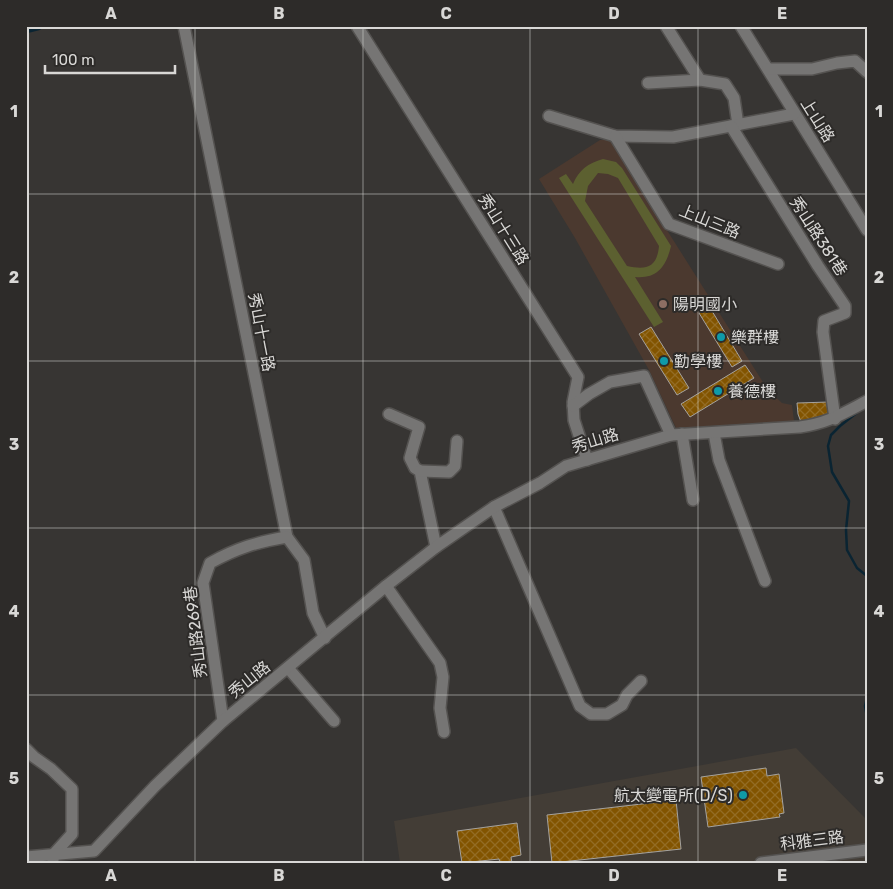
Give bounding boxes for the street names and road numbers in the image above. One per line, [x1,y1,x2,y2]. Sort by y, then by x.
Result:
street label: 上山路 [797,95,838,146]
street label: 秀山十三路 [474,190,533,268]
street label: 秀山路381巷 [786,193,851,279]
street label: 上山三路 [677,201,743,242]
street label: 秀山十一路 [245,291,278,373]
street label: 秀山路 [569,424,621,457]
street label: 秀山路269巷 [180,585,211,679]
street label: 秀山路 [225,657,274,702]
street label: 科雅三路 [779,827,845,854]

